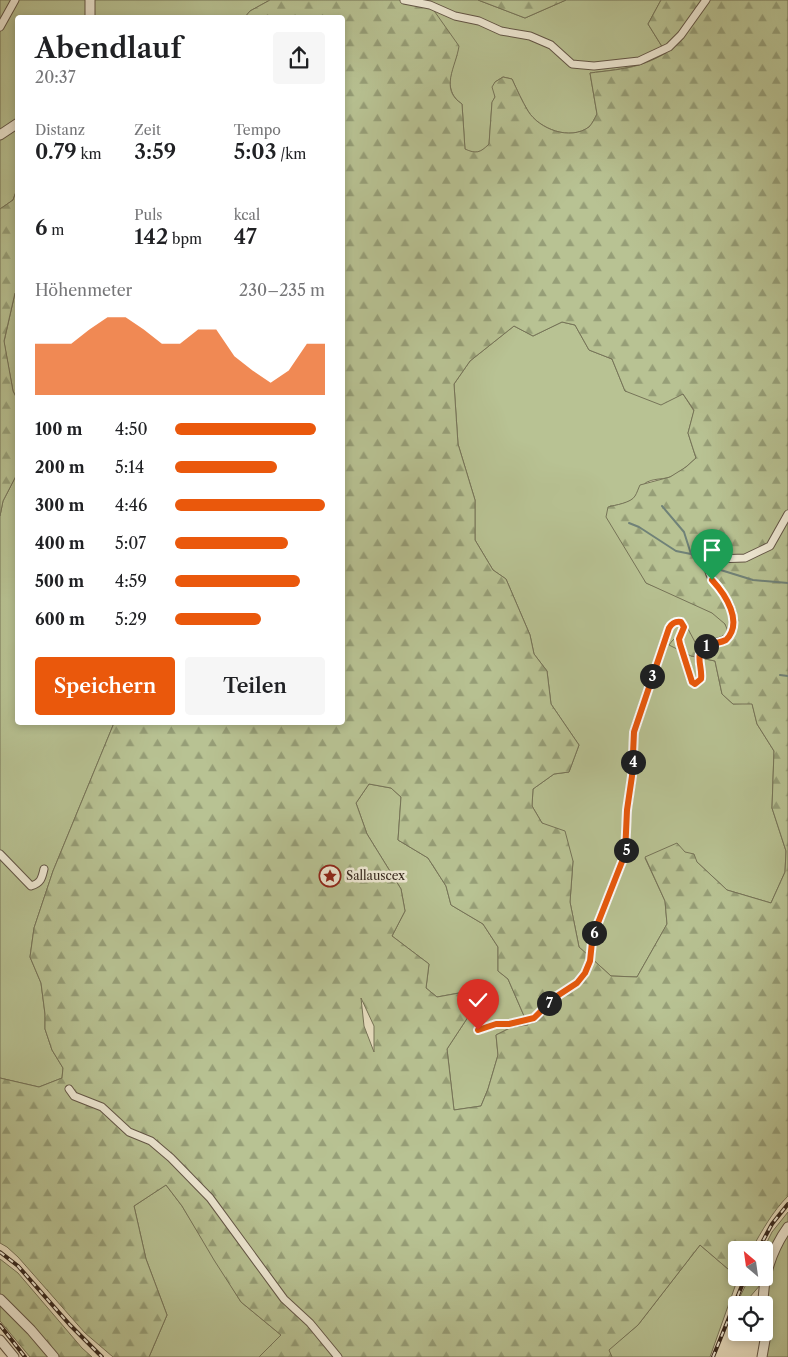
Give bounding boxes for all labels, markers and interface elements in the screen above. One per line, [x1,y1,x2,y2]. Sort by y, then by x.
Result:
text: Abendlauf [35,31,182,65]
button: share [273,32,325,84]
text: 20:37 [35,67,76,87]
text: Distanz [35,121,85,139]
text: Zeit [134,121,161,139]
text: Tempo [234,121,281,139]
text: 0.79 [35,139,77,164]
text: 3:59 [134,139,176,164]
text: 5:03 [234,139,276,164]
text: km [77,145,102,163]
text: /km [276,145,306,163]
text: Puls [134,206,162,224]
text: kcal [234,206,260,224]
text: 6 [35,215,47,240]
text: m [47,221,64,239]
text: 142 [134,224,168,249]
text: 47 [234,224,257,249]
text: bpm [168,230,202,248]
text: Höhenmeter [35,280,132,300]
text: 230–235 m [239,280,325,300]
text: 100 m [35,419,82,439]
text: 4:50 [115,419,148,439]
text: 200 m [35,457,85,477]
text: 5:14 [115,457,144,477]
text: 300 m [35,495,84,515]
text: 4:46 [115,495,147,515]
pin [691,529,733,580]
text: 400 m [35,533,85,553]
text: 5:07 [115,533,146,553]
icon: arrive [698,536,726,564]
text: 500 m [35,571,84,591]
text: 4:59 [115,571,147,591]
text: 600 m [35,609,85,629]
text: 5:29 [115,609,147,629]
pin: 1 [694,634,718,658]
text: 1 [703,637,710,655]
button: Speichern [35,657,175,715]
button: Teilen [185,657,325,715]
pin: 3 [640,664,664,688]
text: 3 [649,667,656,685]
pin: 4 [620,750,646,774]
text: 4 [629,753,638,771]
pin: 5 [614,838,638,862]
text: 5 [623,841,630,859]
place icon: Sallauscex [318,864,342,888]
place label: Sallauscex [346,868,405,883]
pin: 6 [582,920,606,946]
text: 6 [590,924,599,942]
pin [457,979,499,1030]
icon: check [464,986,492,1014]
pin: 7 [536,990,562,1016]
text: 7 [546,994,553,1012]
north arrow [728,1241,772,1286]
map controls [728,1241,773,1341]
button: locate [728,1296,773,1341]

